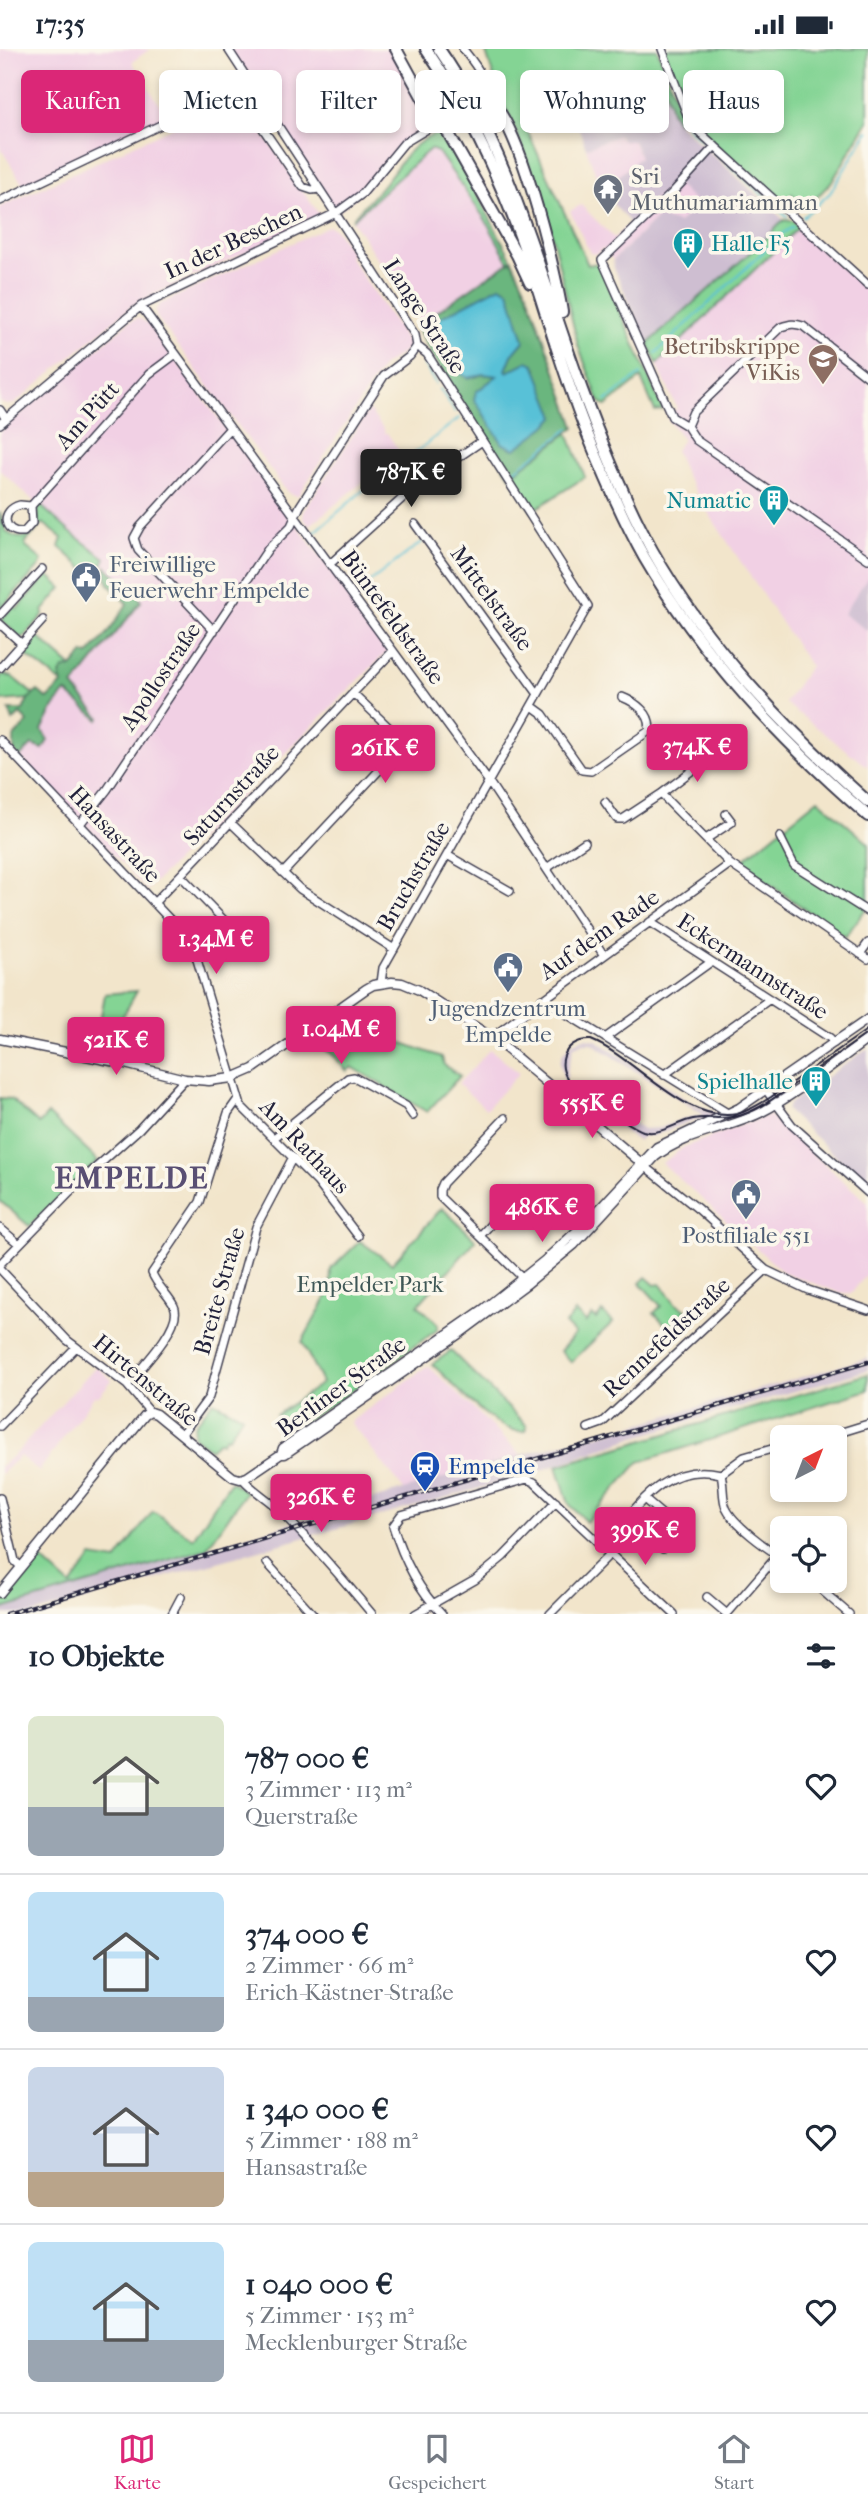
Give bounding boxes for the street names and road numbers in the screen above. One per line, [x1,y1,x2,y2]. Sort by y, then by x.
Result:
street label: In der Beschen [160,198,307,285]
street label: Lange Straße [378,254,472,379]
street label: Am Pütt [49,376,125,456]
street label: Mittelstraße [445,541,539,656]
street label: Büntefeldstraße [335,545,450,690]
street label: Apollostraße [114,617,206,736]
street label: Saturnstraße [178,739,285,851]
street label: Hansastraße [63,780,166,888]
street label: Bruchstraße [371,817,456,936]
street label: Auf dem Rade [533,883,664,986]
street label: Eckermannstraße [672,908,833,1025]
street label: Am Rathaus [253,1093,355,1199]
street label: Breite Straße [188,1224,251,1358]
street label: Rennefeldstraße [597,1272,736,1403]
street label: Hirtenstraße [88,1329,204,1432]
street label: Berliner Straße [271,1331,411,1442]

